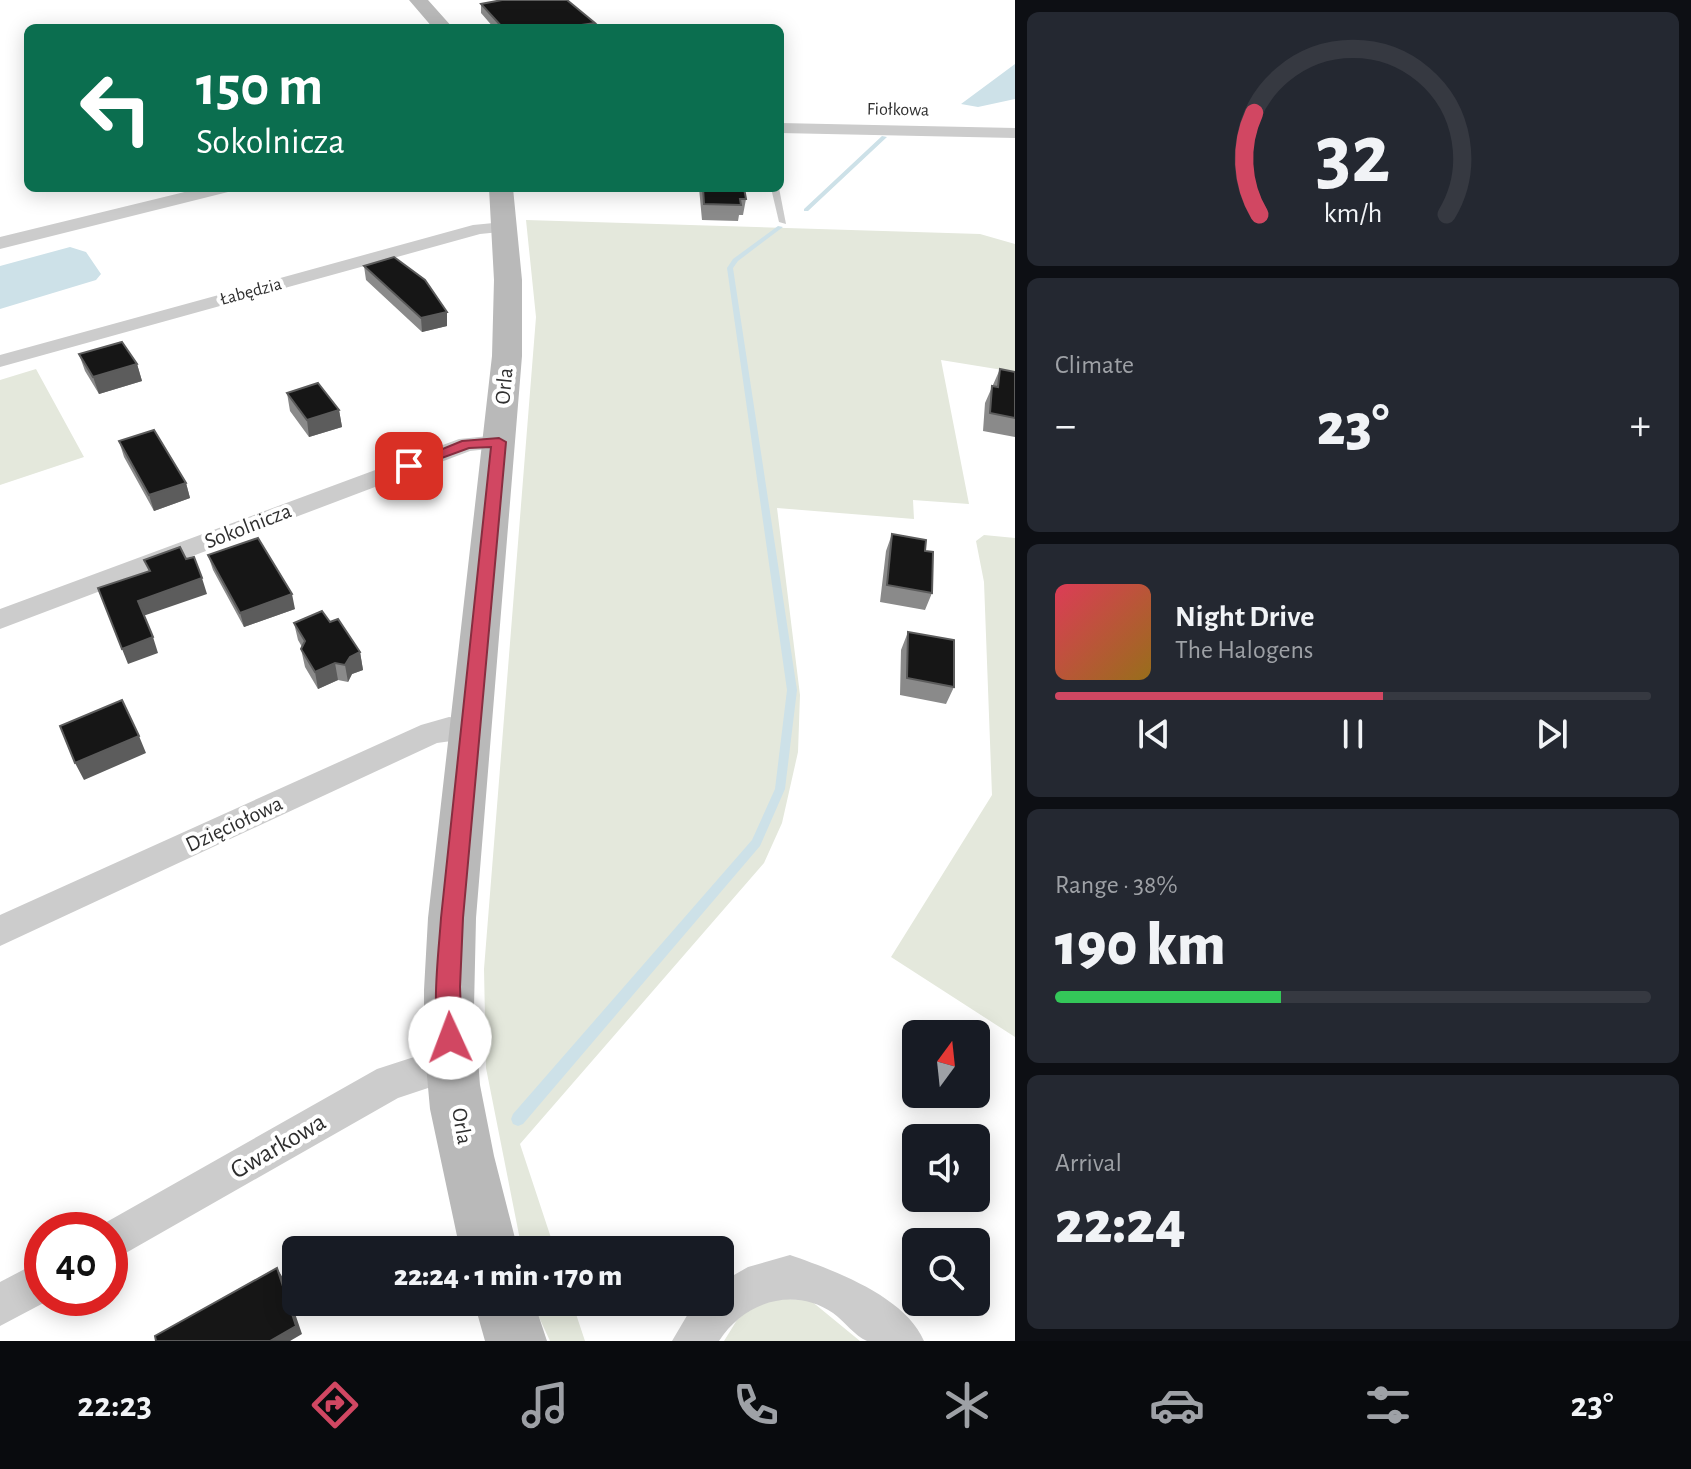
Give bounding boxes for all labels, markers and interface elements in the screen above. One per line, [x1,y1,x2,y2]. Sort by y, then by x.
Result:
icon: left [64,56,168,160]
text: 150 m [196,59,323,115]
street label: Fiołkowa [867,100,929,120]
text: 32 [1315,113,1391,197]
text: Sokolnicza [196,124,345,160]
text: km/h [1324,199,1382,228]
street label: Łabędzia [218,275,284,309]
text: Climate [1055,352,1134,378]
street label: Orla [491,367,517,405]
text: 23° [1317,396,1389,456]
text: − [1055,404,1076,448]
text: + [1630,404,1651,448]
pin [375,432,443,500]
icon: arrive [387,444,431,488]
street label: Sokolnicza [202,499,294,553]
text: Night Drive [1175,602,1314,632]
text: The Halogens [1175,637,1313,663]
icon: previous [1132,712,1176,756]
icon: pause [1331,712,1375,756]
icon: next [1530,712,1574,756]
street label: Dzięciołowa [182,792,286,856]
text: Range · 38% [1055,872,1178,898]
text: 190 km [1055,916,1226,976]
position arrow [408,996,492,1080]
north arrow [902,1020,990,1108]
map controls [902,1020,990,1316]
street label: Orla [448,1106,476,1146]
street label: Gwarkowa [226,1108,330,1184]
button: sound [902,1124,990,1212]
text: Arrival [1055,1150,1122,1176]
text: 22:24 [1055,1194,1186,1254]
speed limit sign: 40 [24,1212,128,1316]
button: search [902,1228,990,1316]
text: 22:24 · 1 min · 170 m [394,1261,622,1291]
icon: directions [307,1377,363,1433]
icon: music [517,1377,573,1433]
icon: phone [728,1377,784,1433]
icon: climate [939,1377,995,1433]
icon: car [1149,1377,1205,1433]
icon: filters [1360,1377,1416,1433]
text: 22:23 [77,1387,152,1423]
text: 23° [1571,1387,1614,1423]

